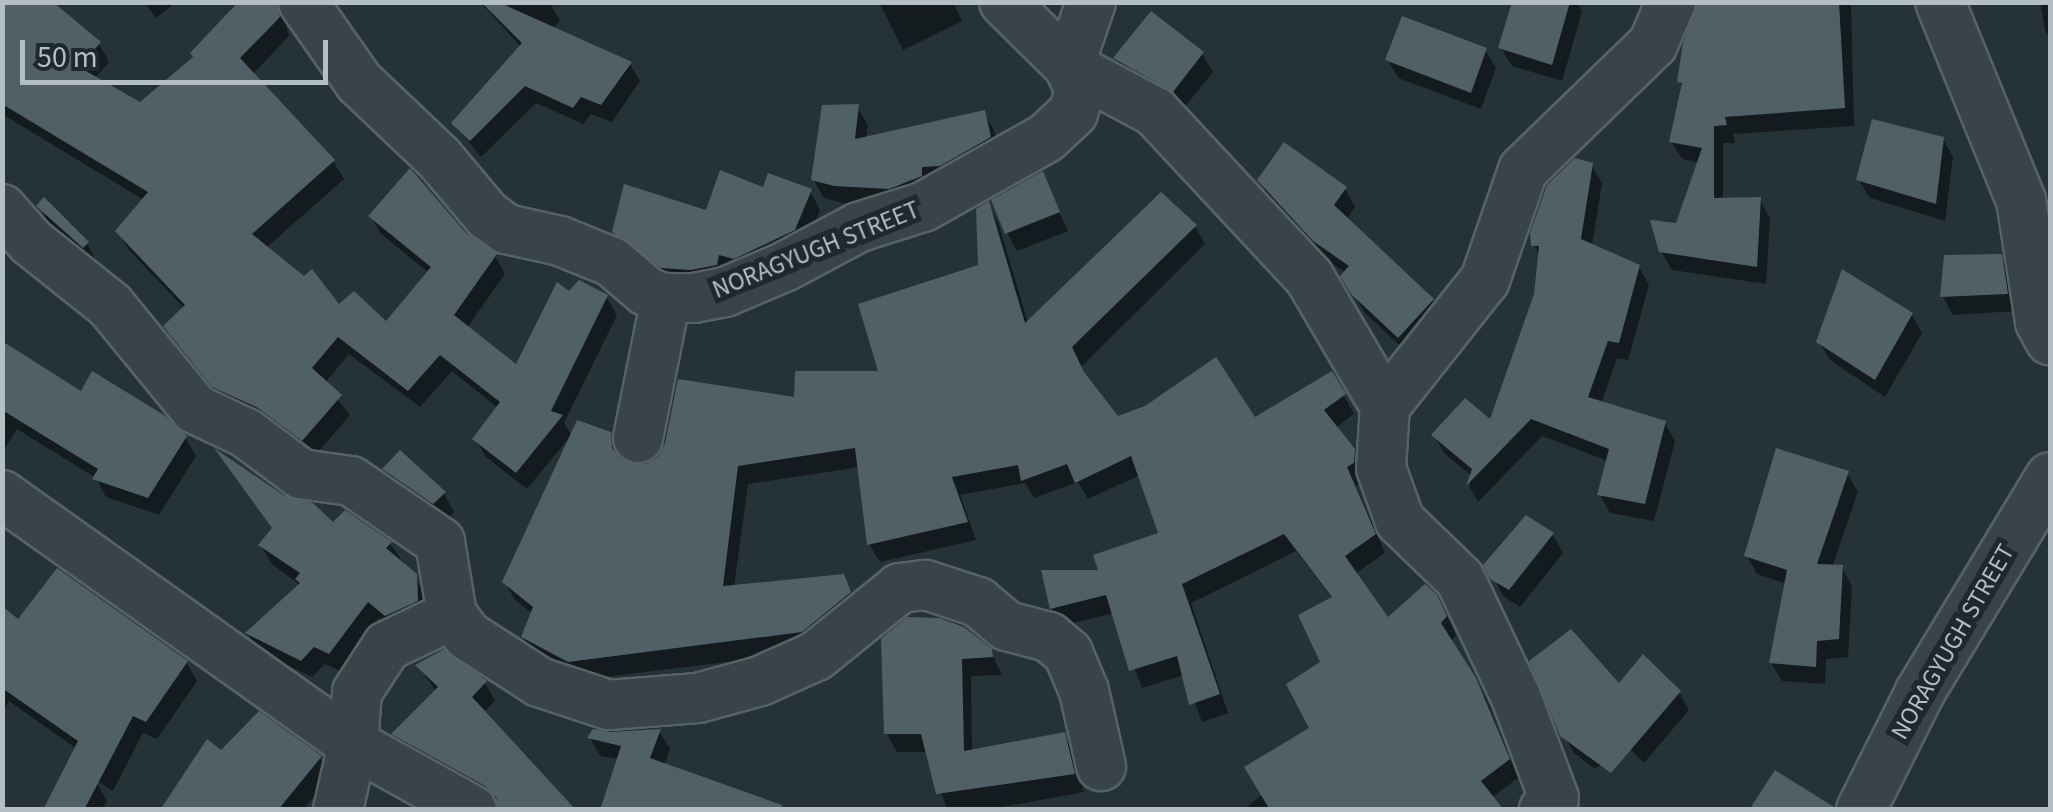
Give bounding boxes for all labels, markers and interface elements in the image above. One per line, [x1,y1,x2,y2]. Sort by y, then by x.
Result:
scale bar [25,20,332,82]
text: 50 m [37,36,98,79]
street label: NORAGYUGH STREET [708,195,924,305]
street label: NORAGYUGH STREET [1885,539,2021,745]

